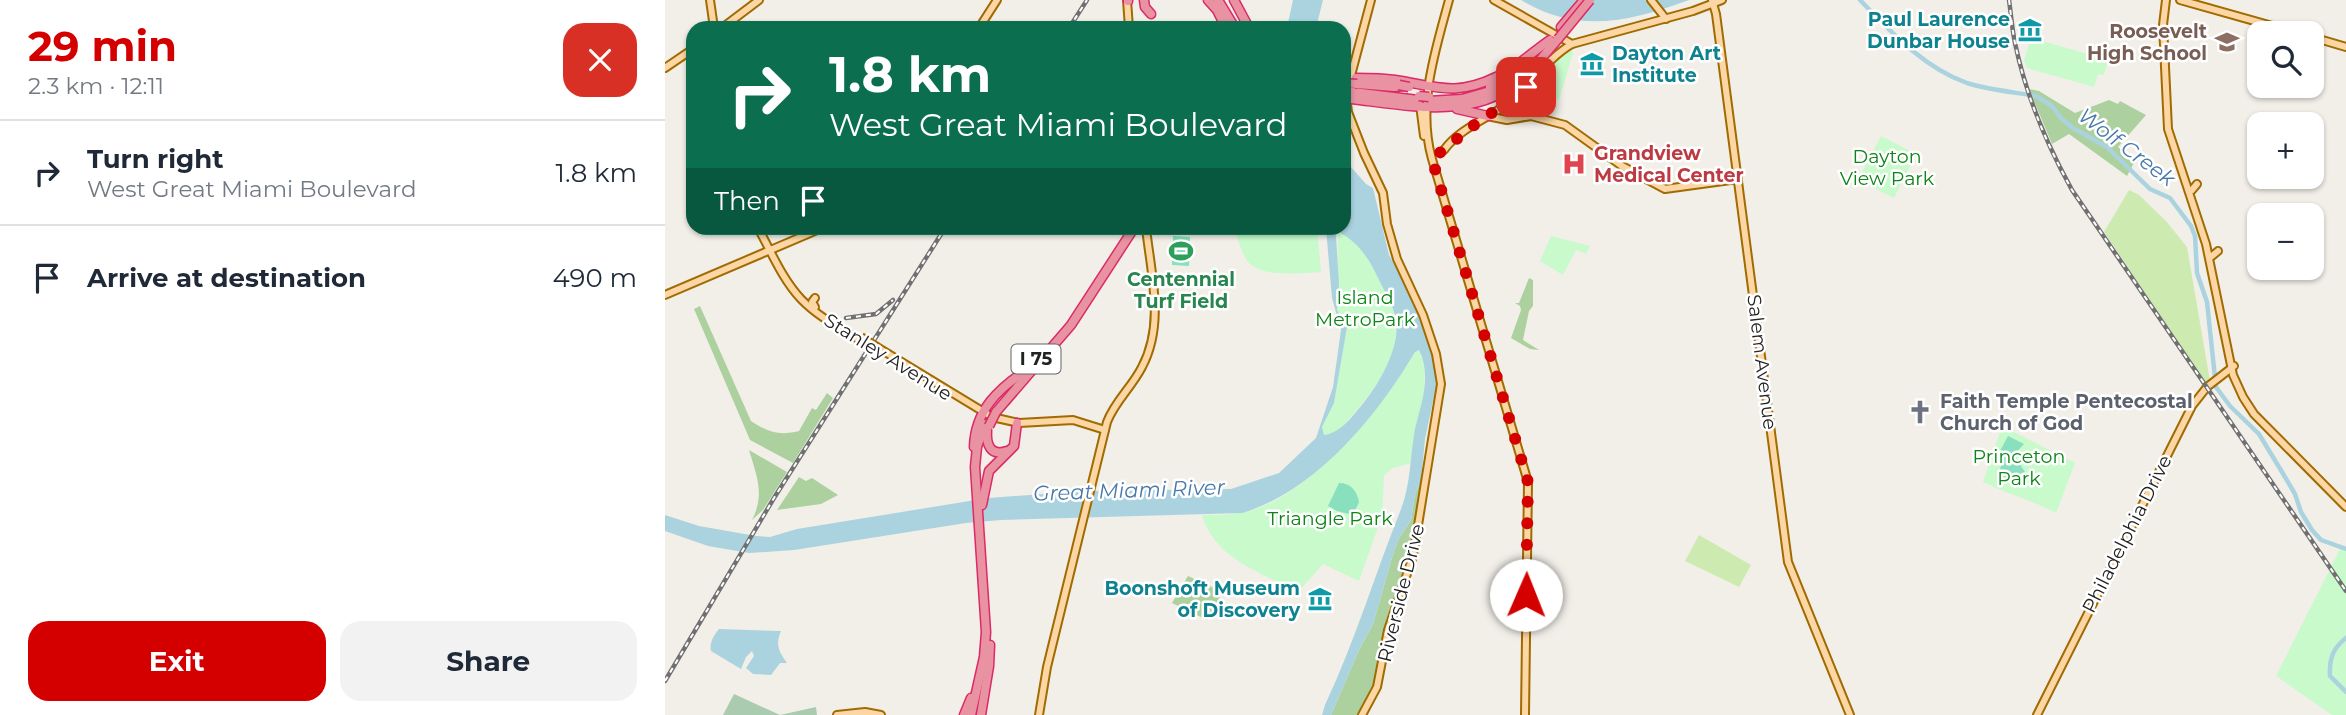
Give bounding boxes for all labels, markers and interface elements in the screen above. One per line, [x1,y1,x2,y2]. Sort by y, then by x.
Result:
place label: Paul Laurence Dunbar House [1867,8,2010,53]
museum icon: Paul Laurence Dunbar House [2016,16,2044,44]
text: 29 min [28,20,177,72]
place label: Roosevelt High School [2087,20,2207,65]
map controls [2247,21,2324,280]
button: search [2247,21,2324,98]
button: close [563,23,637,97]
school or university icon: Roosevelt High School [2213,28,2241,56]
place label: Dayton Art Institute [1612,42,1721,87]
text: 1.8 km [829,45,991,104]
icon: right [714,49,805,140]
museum icon: Dayton Art Institute [1578,50,1606,78]
pin [1496,57,1556,117]
icon: arrive [1507,68,1545,106]
text: 2.3 km · 12:11 [28,72,164,100]
water label: Wolf Creek [2074,103,2181,192]
text: West Great Miami Boulevard [829,105,1287,144]
button: + [2247,112,2324,189]
place label: Grandview Medical Center [1594,142,1744,187]
text: Turn right [87,143,223,175]
park label: Dayton View Park [1840,145,1935,190]
hospital icon: Grandview Medical Center [1560,150,1588,178]
icon: right [28,154,66,192]
text: 1.8 km [556,157,637,189]
text: West Great Miami Boulevard [87,175,416,203]
icon: arrive [794,182,832,220]
text: Then [714,185,780,217]
button: − [2247,203,2324,280]
sports icon: Centennial Turf Field [1167,237,1195,265]
icon: arrive [28,259,66,297]
text: Arrive at destination [87,262,366,294]
text: 490 m [553,262,637,294]
place label: Centennial Turf Field [1127,268,1235,313]
park label: Island MetroPark [1315,286,1416,331]
street label: Salem Avenue [1742,293,1782,431]
street label: Stanley Avenue [820,308,956,406]
road number: I 75 [1011,344,1061,374]
place label: Faith Temple Pentecostal Church of God [1940,390,2193,435]
church icon: Faith Temple Pentecostal Church of God [1906,398,1934,426]
park label: Princeton Park [1973,445,2065,490]
street label: Philadelphia Drive [2077,451,2177,617]
water label: Great Miami River [1033,474,1226,506]
park label: Triangle Park [1267,507,1393,530]
street label: Riverside Drive [1373,522,1429,664]
position arrow [1489,558,1563,632]
place label: Boonshoft Museum of Discovery [1104,577,1301,622]
museum icon: Boonshoft Museum of Discovery [1306,585,1334,613]
button: Exit [28,621,326,701]
button: Share [340,621,637,701]

